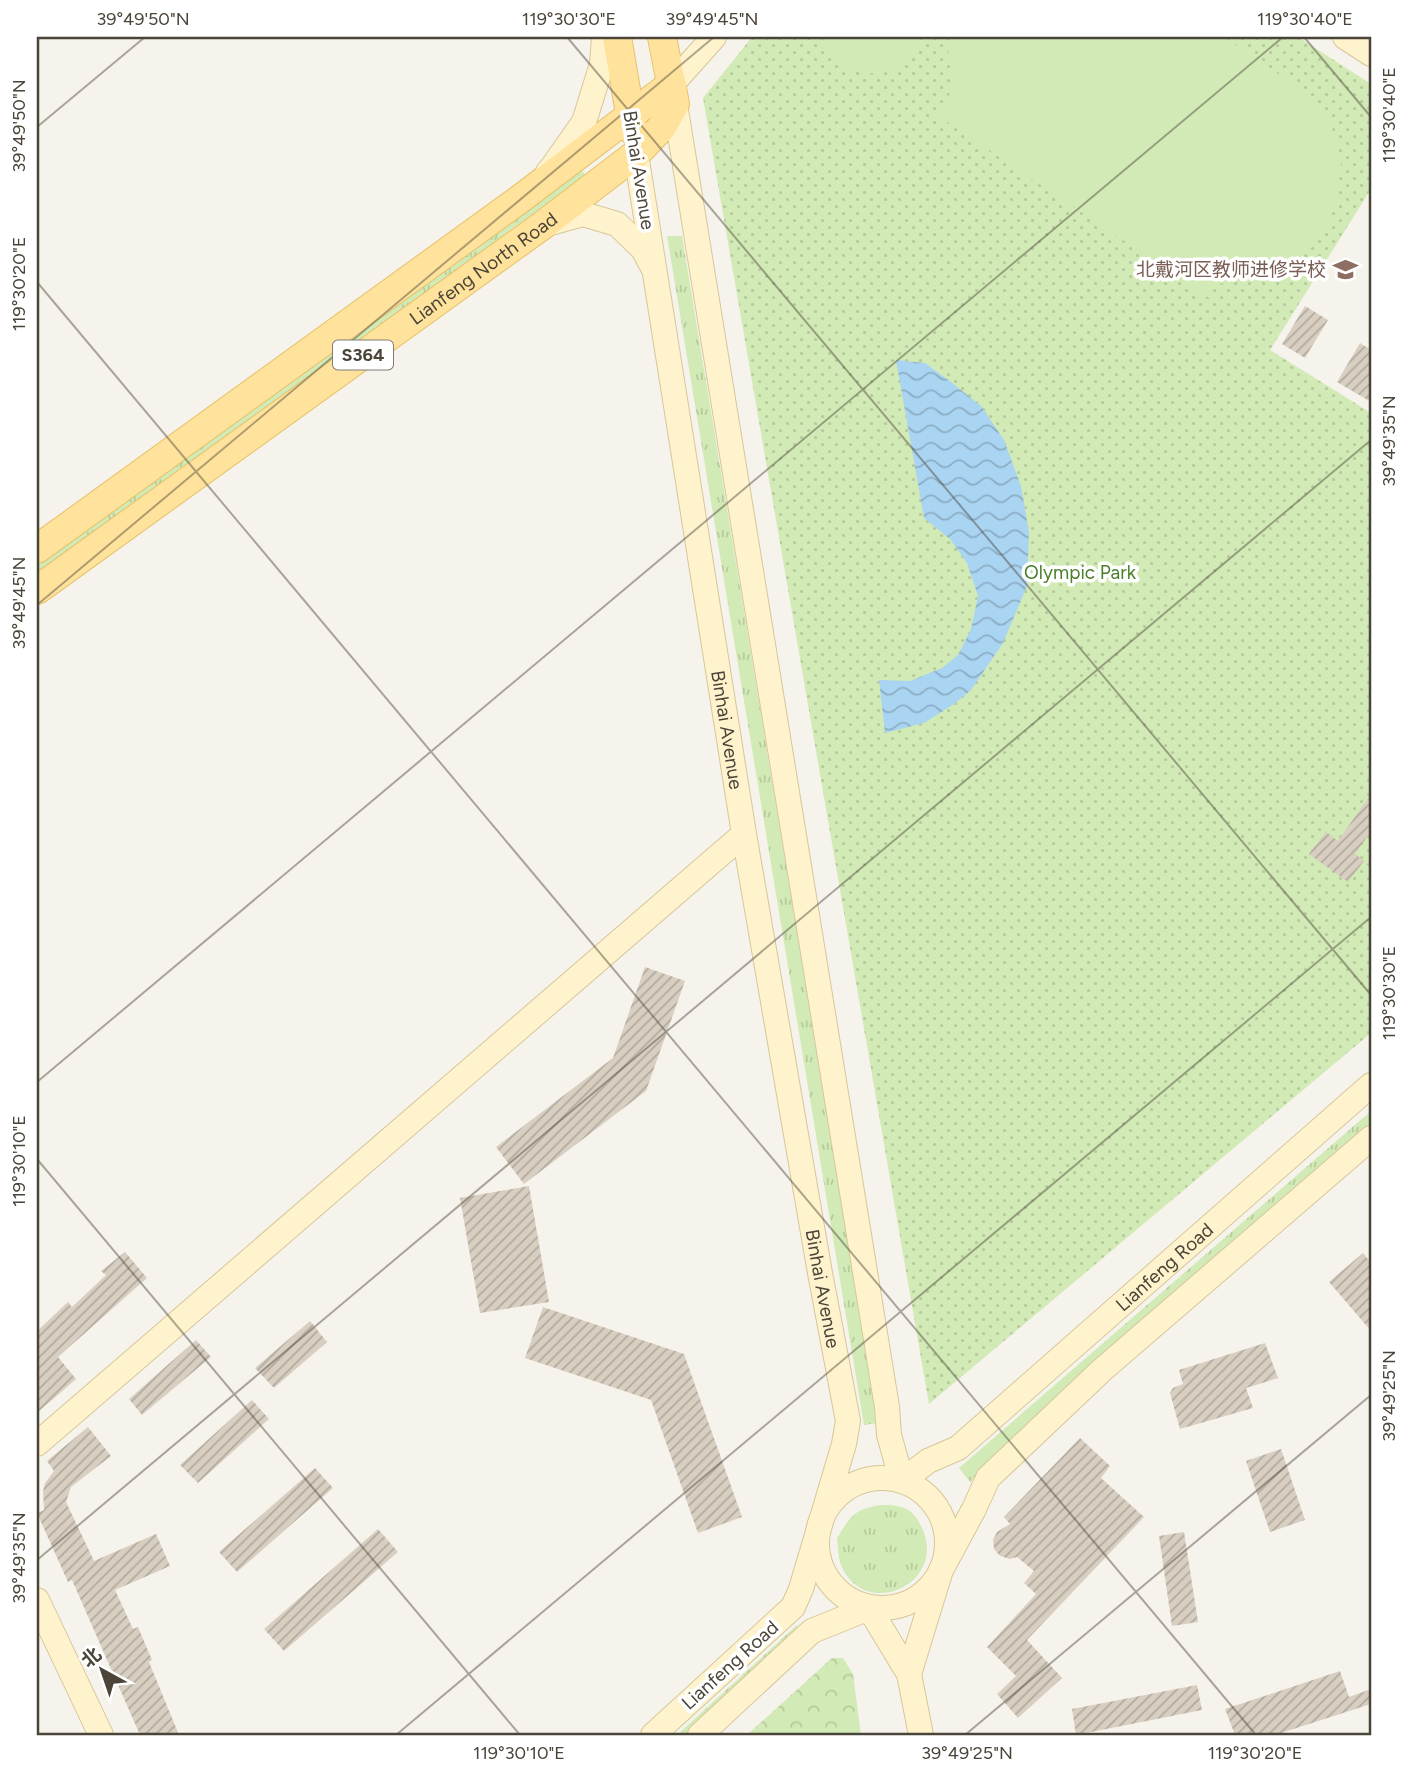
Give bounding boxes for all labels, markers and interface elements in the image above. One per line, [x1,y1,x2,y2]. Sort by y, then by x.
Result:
text: 39°49'50"N [96,8,190,30]
text: 119°30'30"E [522,8,616,30]
text: 39°49'45"N [666,8,758,30]
text: 119°30'40"E [1257,8,1353,30]
text: 119°30'40"E [1378,67,1400,163]
text: 39°49'50"N [8,79,30,173]
street label: Binhai Avenue [618,109,660,231]
street label: Lianfeng North Road [405,207,562,329]
text: 119°30'20"E [8,237,30,331]
school or university icon: 北戴河区教师进修学校 [1332,255,1360,283]
place label: 北戴河区教师进修学校 [1136,258,1326,281]
road number: S364 [333,340,393,370]
text: 39°49'35"N [1378,395,1400,487]
text: 39°49'45"N [8,557,30,649]
park label: Olympic Park [1024,561,1137,584]
street label: Binhai Avenue [707,669,748,791]
text: 119°30'30"E [1378,946,1400,1040]
text: 119°30'10"E [8,1115,30,1207]
street label: Lianfeng Road [1111,1218,1218,1316]
street label: Binhai Avenue [801,1227,845,1350]
text: 39°49'25"N [1378,1350,1400,1442]
text: 39°49'35"N [8,1512,30,1604]
street label: Lianfeng Road [677,1616,783,1714]
north arrow [66,1636,136,1706]
text: 北 [77,1642,106,1672]
text: 119°30'10"E [473,1742,565,1764]
text: 39°49'25"N [921,1742,1013,1764]
text: 119°30'20"E [1208,1742,1302,1764]

